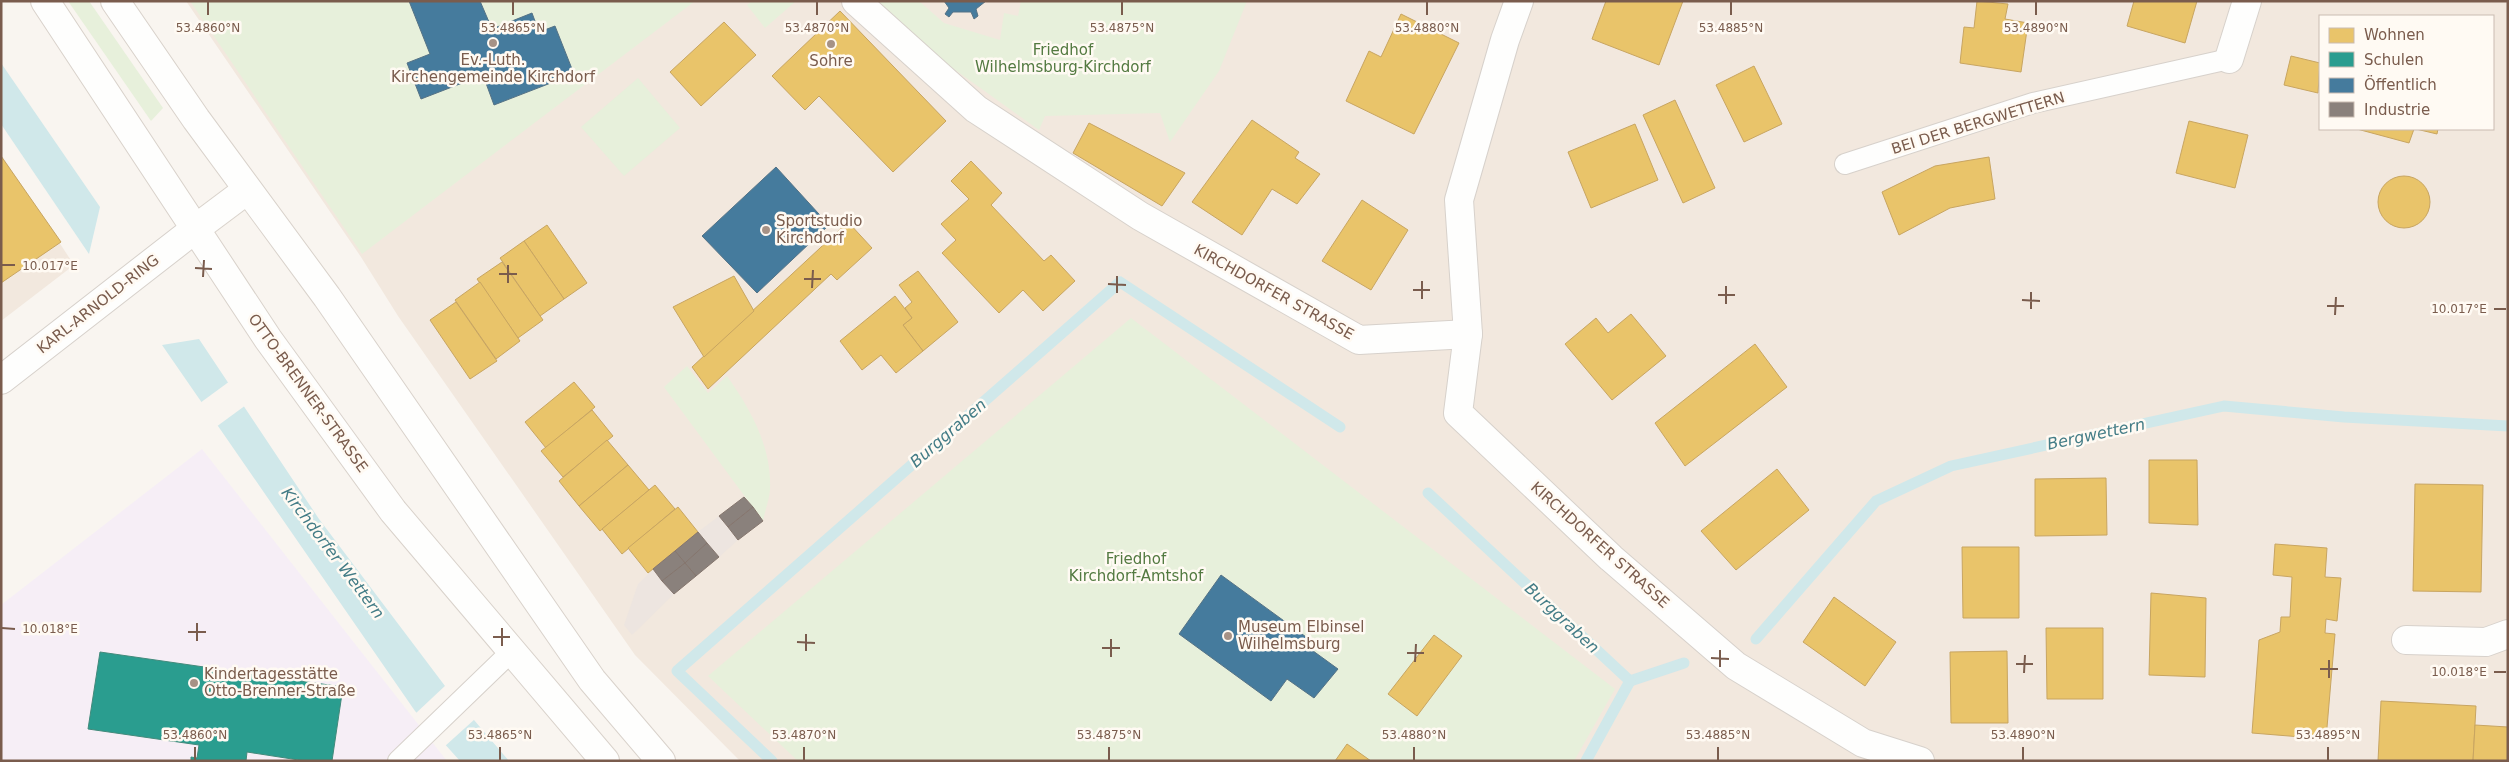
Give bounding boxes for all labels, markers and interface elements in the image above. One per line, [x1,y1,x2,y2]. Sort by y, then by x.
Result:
legend [2319,15,2494,130]
text: 53.4860°N [176,21,240,35]
text: 53.4865°N [481,21,545,35]
text: 53.4870°N [785,21,849,35]
text: 53.4875°N [1090,21,1154,35]
text: 53.4880°N [1395,21,1459,35]
text: 53.4885°N [1699,21,1763,35]
text: 53.4890°N [2004,21,2068,35]
text: Wohnen [2364,26,2425,44]
marker: Ev.-Luth. Kirchengemeinde Kirchdorf [487,37,499,49]
marker: Sohre [825,38,837,50]
park label: Friedhof Wilhelmsburg-Kirchdorf [975,41,1152,76]
place label: Ev.-Luth. Kirchengemeinde Kirchdorf [391,51,596,86]
text: Schulen [2364,51,2424,69]
place label: Sohre [809,52,853,70]
text: Öffentlich [2364,75,2437,94]
street label: BEI DER BERGWETTERN [1889,88,2067,158]
text: Industrie [2364,101,2430,119]
place label: Sportstudio Kirchdorf [776,212,862,247]
marker: Sportstudio Kirchdorf [760,224,772,236]
street label: KIRCHDORFER STRASSE [1191,240,1357,344]
street label: KARL-ARNOLD-RING [33,251,163,357]
text: 10.017°E [22,259,78,273]
text: 10.017°E [2431,302,2487,316]
street label: OTTO-BRENNER-STRASSE [244,310,372,476]
water label: Burggraben [906,395,990,471]
water label: Bergwettern [2045,414,2147,454]
street label: KIRCHDORFER STRASSE [1527,478,1673,612]
water label: Kirchdorfer Wettern [278,484,388,622]
park label: Friedhof Kirchdorf-Amtshof [1069,550,1204,585]
water label: Burggraben [1521,579,1603,657]
place label: Museum Elbinsel Wilhelmsburg [1238,618,1364,653]
text: 10.018°E [22,622,78,636]
marker: Museum Elbinsel Wilhelmsburg [1222,630,1234,642]
place label: Kindertagesstätte Otto-Brenner-Straße [204,665,356,700]
text: 10.018°E [2431,665,2487,679]
marker: Kindertagesstätte Otto-Brenner-Straße [188,677,200,689]
text: 53.4860°N [163,728,227,742]
text: 53.4865°N [468,728,532,742]
text: 53.4870°N [772,728,836,742]
text: 53.4875°N [1077,728,1141,742]
text: 53.4880°N [1382,728,1446,742]
text: 53.4885°N [1686,728,1750,742]
text: 53.4890°N [1991,728,2055,742]
text: 53.4895°N [2296,728,2360,742]

